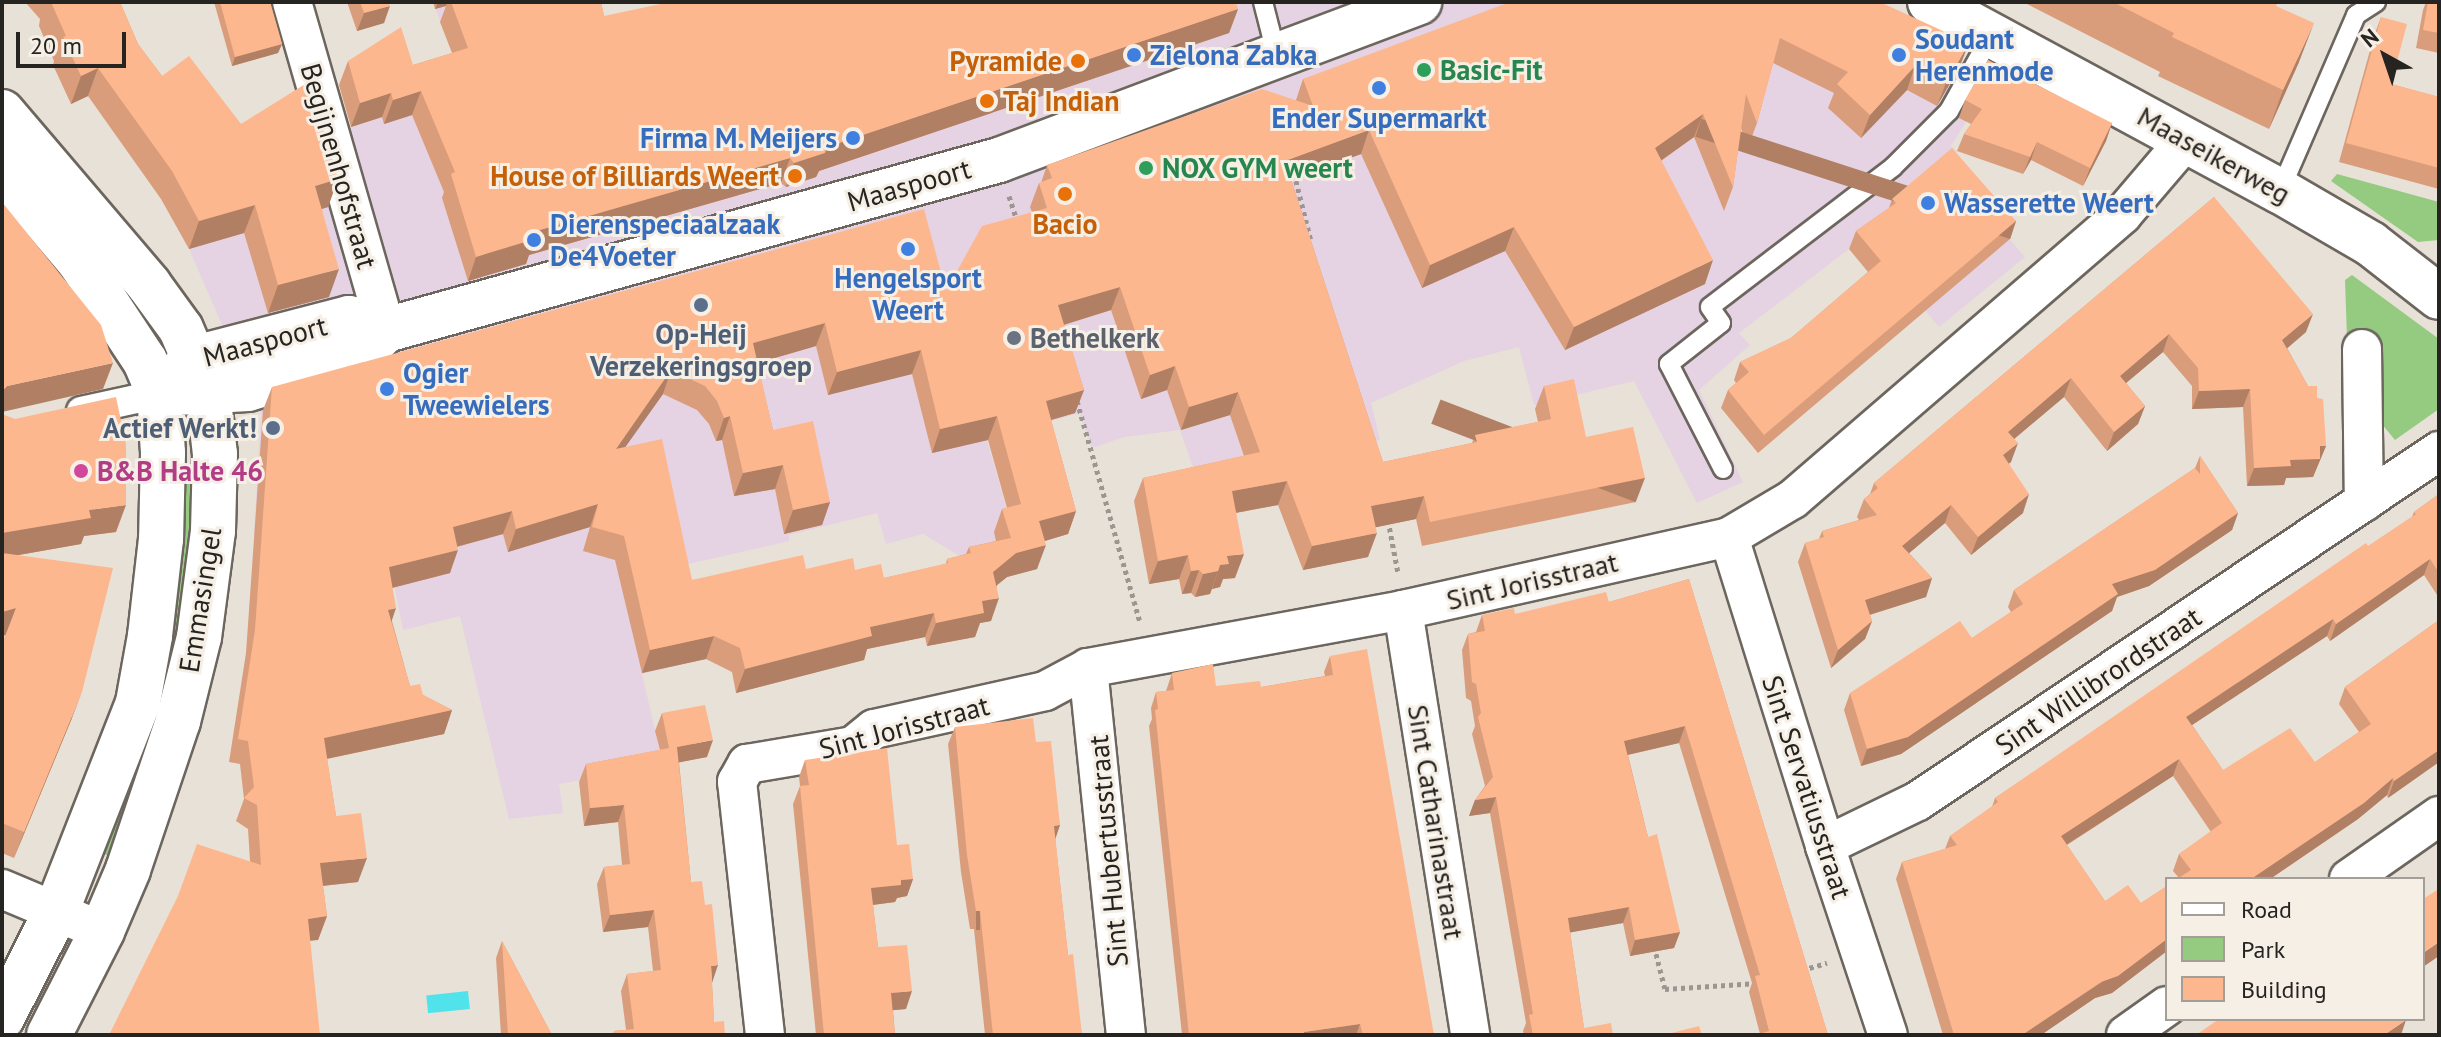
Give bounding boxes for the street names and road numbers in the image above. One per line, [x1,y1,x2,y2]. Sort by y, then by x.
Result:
street label: Begijnenhofstraat [294,59,384,273]
street label: Maaseikerweg [2132,99,2296,211]
street label: Maaspoort [843,151,975,219]
street label: Maaspoort [199,308,331,374]
street label: Emmasingel [172,525,228,675]
street label: Sint Jorisstraat [1443,545,1621,617]
street label: Sint Willibrordstraat [1988,600,2208,762]
street label: Sint Servatiusstraat [1755,671,1859,903]
street label: Sint Jorisstraat [815,688,993,766]
street label: Sint Catharinastraat [1401,702,1471,942]
street label: Sint Hubertusstraat [1081,734,1135,968]

